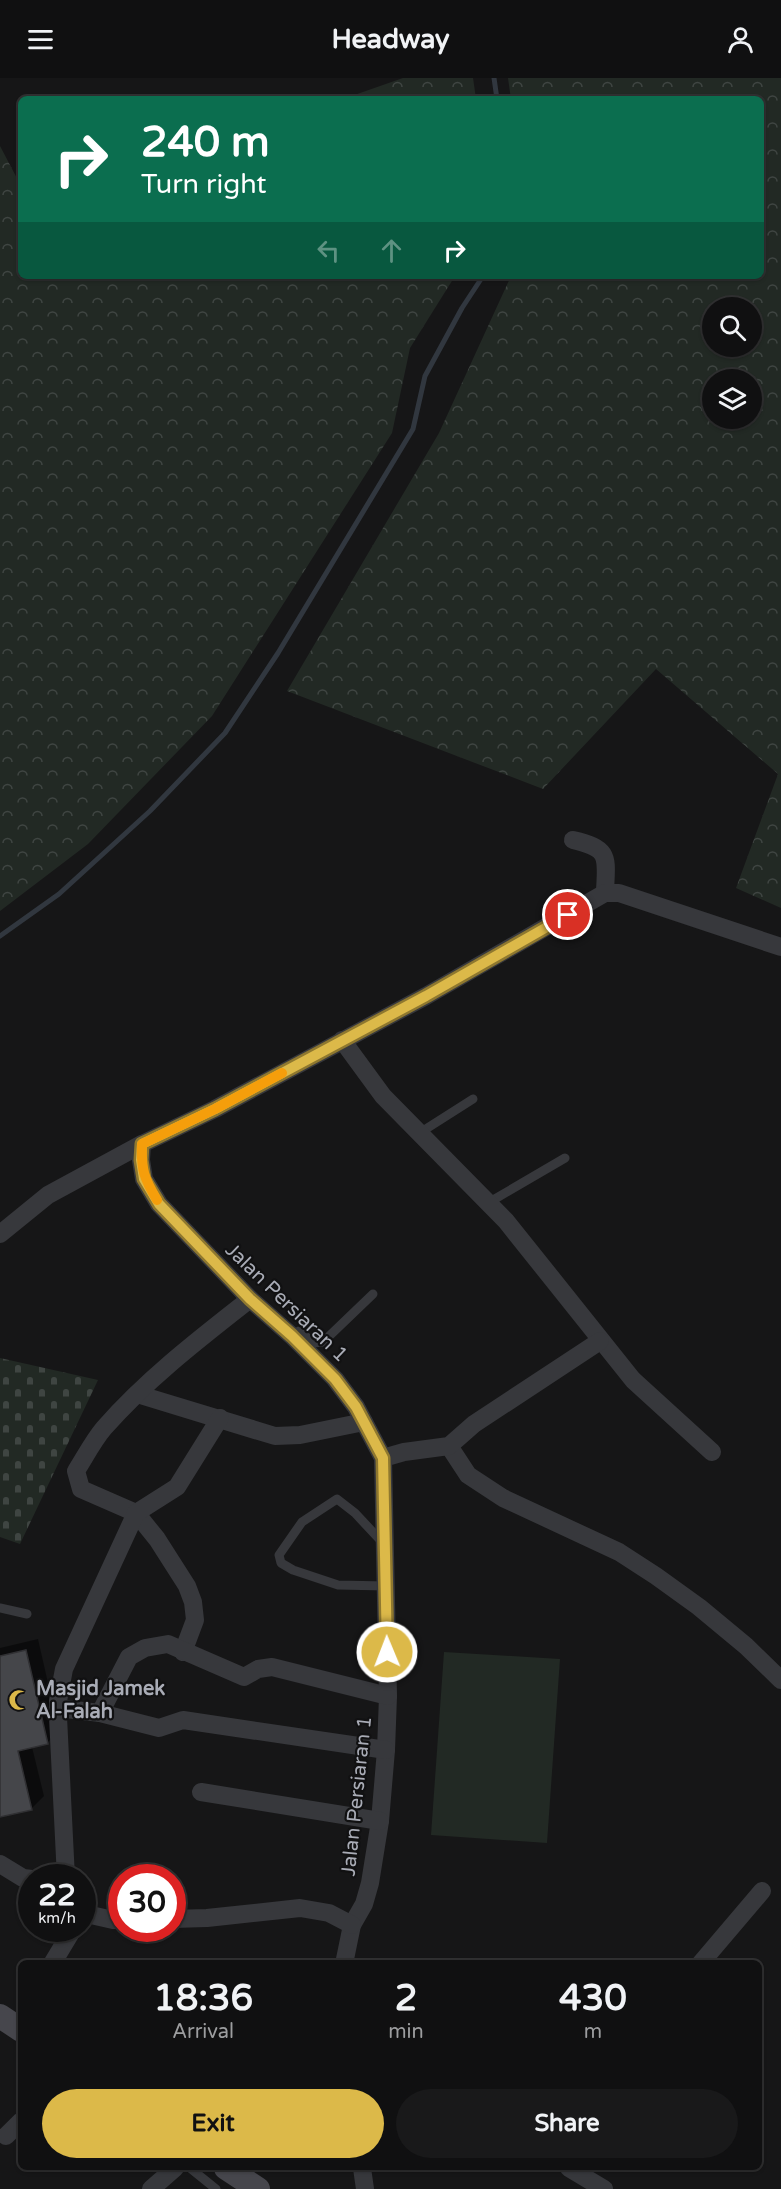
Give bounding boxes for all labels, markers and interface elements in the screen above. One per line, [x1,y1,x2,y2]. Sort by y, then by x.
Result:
icon: menu [24,23,57,56]
text: Headway [331,23,450,56]
icon: person [724,23,757,56]
text: 240 m [141,117,270,168]
icon: right [42,120,120,198]
text: Turn right [141,168,267,201]
icon: left [312,234,345,267]
icon: ahead [375,234,408,267]
icon: right [438,234,471,267]
map controls [702,297,762,429]
button: search [702,297,762,357]
button: layers [702,369,762,429]
pin [542,889,593,940]
icon: arrive [551,898,584,931]
street label: Jalan Persiaran 1 [220,1238,353,1367]
position arrow [355,1620,419,1684]
place label: Masjid Jamek Al-Falah [36,1677,165,1724]
mosque icon: Masjid Jamek Al-Falah [7,1688,31,1712]
street label: Jalan Persiaran 1 [337,1715,377,1877]
speed limit sign: 30 [108,1864,186,1942]
text: 22 [38,1877,76,1914]
text: km/h [38,1909,76,1927]
text: 18:36 [153,1977,253,2020]
text: 2 [395,1977,417,2020]
text: 430 [559,1977,627,2020]
text: Arrival [172,2020,234,2044]
text: min [388,2020,424,2044]
text: m [584,2020,602,2044]
button: Exit [42,2089,384,2158]
button: Share [396,2089,738,2158]

